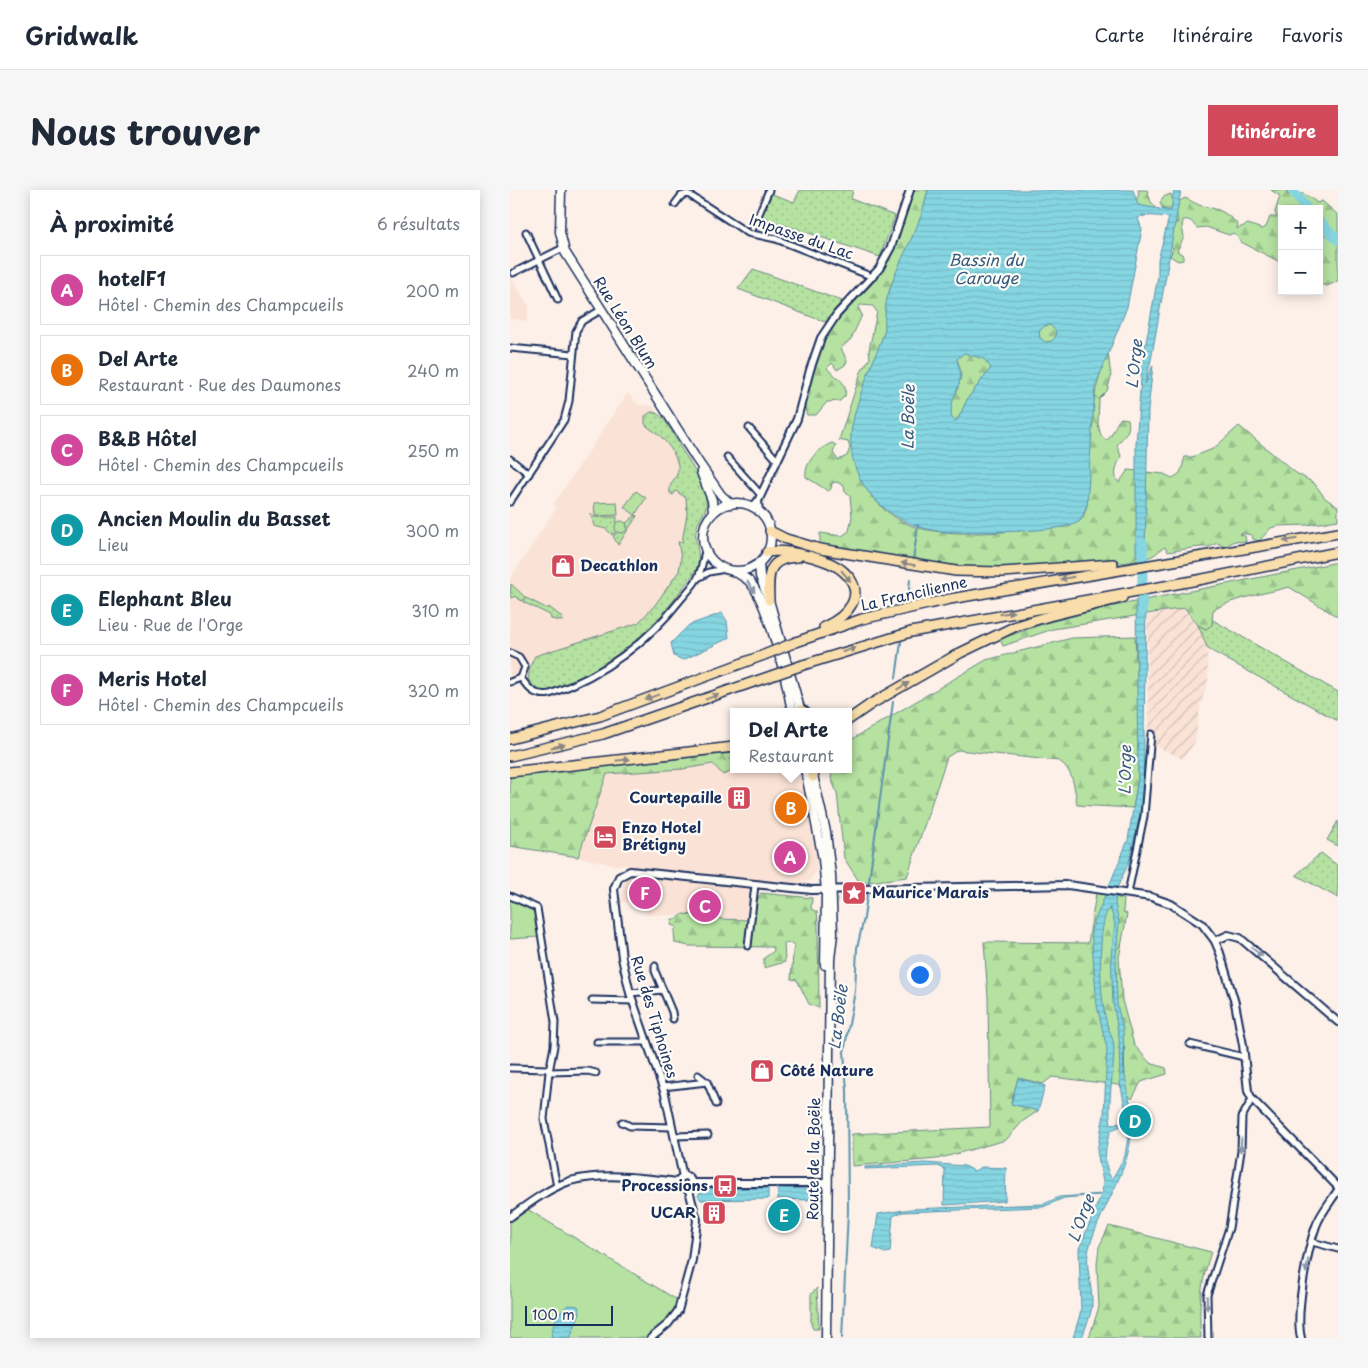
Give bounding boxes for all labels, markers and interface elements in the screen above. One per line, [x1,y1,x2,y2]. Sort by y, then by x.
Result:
text: Gridwalk [25,17,138,53]
text: Carte [1094,21,1144,48]
text: Itinéraire [1172,21,1253,48]
text: Favoris [1281,21,1343,48]
text: Nous trouver [30,104,260,157]
button: Itinéraire [1208,105,1338,156]
map controls [1278,205,1323,295]
button: + [1278,205,1323,250]
text: À proximité [50,207,174,239]
street label: Impasse du Lac [746,207,857,264]
text: 6 résultats [377,211,460,235]
water label: Bassin du Carouge [948,247,1025,289]
button: − [1278,250,1323,295]
text: hotelF1 [98,264,166,292]
street label: Rue Léon Blum [589,271,664,373]
text: A [61,278,73,302]
text: 200 m [406,278,459,302]
text: Hôtel · Chemin des Champcueils [98,292,343,316]
water label: L'Orge [1119,337,1148,390]
text: Del Arte [98,344,178,372]
text: B [62,358,72,382]
text: 240 m [407,358,459,382]
text: Restaurant · Rue des Daumones [98,372,341,396]
water label: La Boële [894,383,920,450]
text: B&B Hôtel [98,424,197,452]
text: C [61,438,73,462]
text: 250 m [408,438,459,462]
text: Hôtel · Chemin des Champcueils [98,452,343,476]
text: Ancien Moulin du Basset [98,504,331,532]
text: D [61,518,73,542]
text: 300 m [405,518,459,542]
text: Lieu [98,532,129,556]
one-way arrow [1281,536,1297,544]
shop icon: Decathlon [550,553,576,579]
place label: Decathlon [580,553,658,576]
one-way arrow [900,560,916,568]
one-way arrow [841,569,852,582]
street label: La Francilienne [858,569,969,616]
one-way arrow [1059,574,1075,582]
one-way arrow [747,580,756,593]
text: Elephant Bleu [98,584,232,612]
text: E [62,598,72,622]
text: 310 m [411,598,459,622]
one-way arrow [1000,609,1016,617]
text: Lieu · Rue de l'Orge [98,612,243,636]
one-way arrow [842,645,857,653]
text: Meris Hotel [98,664,207,692]
text: F [62,678,72,702]
text: 320 m [408,678,459,702]
one-way arrow [896,681,910,690]
text: Hôtel · Chemin des Champcueils [98,692,343,716]
one-way arrow [705,693,720,700]
one-way arrow [645,694,660,701]
popup [730,708,852,773]
text: Del Arte [748,715,828,743]
one-way arrow [550,742,565,750]
text: Restaurant [748,743,834,767]
water label: L'Orge [1112,744,1136,795]
one-way arrow [615,756,631,764]
place label: Courtepaille [629,785,722,808]
building icon: Courtepaille [726,785,752,811]
pin: B [775,789,807,827]
place label: Enzo Hotel Brétigny [622,815,701,855]
hotel icon: Enzo Hotel Brétigny [592,824,618,850]
pin: A [774,838,806,876]
pin: F [629,874,661,912]
place icon: Maurice Marais [841,880,867,906]
place label: Maurice Marais [872,880,989,903]
pin: C [689,887,721,925]
one-way arrow [1250,946,1262,958]
street label: Rue des Tiphoines [626,952,685,1081]
your location [907,962,933,988]
water label: La Boële [821,982,853,1050]
shop icon: Côté Nature [749,1058,775,1084]
place label: Côté Nature [780,1058,874,1081]
street label: Route de la Boële [800,1097,825,1221]
pin: D [1119,1102,1151,1140]
one-way arrow [1236,1137,1244,1153]
place label: Processions [621,1173,708,1196]
bus stop icon: Processions [712,1173,738,1199]
water label: L'Orge [1060,1189,1100,1245]
pin: E [768,1196,800,1234]
place label: UCAR [651,1200,696,1223]
building icon: UCAR [701,1200,727,1226]
one-way arrow [1303,1258,1311,1274]
one-way arrow [1204,1296,1212,1312]
scale bar [525,1303,612,1326]
text: 100 m [532,1304,575,1325]

